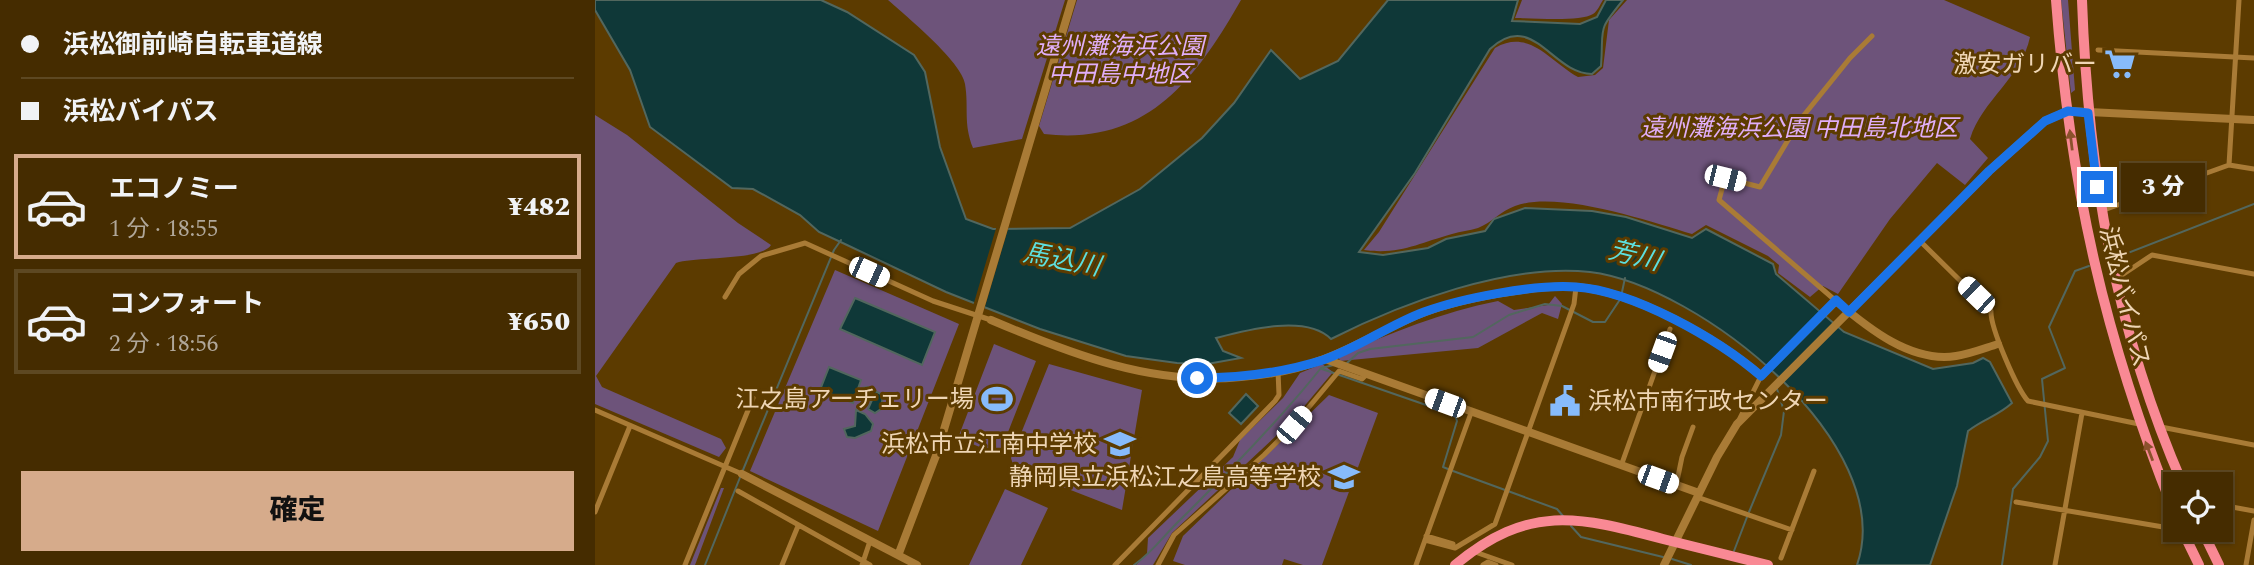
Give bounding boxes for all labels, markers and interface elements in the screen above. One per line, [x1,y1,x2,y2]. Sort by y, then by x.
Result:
text: 浜松御前崎自転車道線 [63,25,323,65]
park label: 遠州灘海浜公園 中田島中地区 [1036,29,1207,93]
place label: 激安ガリバー [1953,47,2097,83]
supermarket icon: 激安ガリバー [2103,47,2137,81]
text: 浜松バイパス [63,92,218,132]
park label: 遠州灘海浜公園 中田島北地区 [1640,111,1961,147]
one-way arrow [2065,128,2076,150]
callout: 3 分 [2121,162,2205,212]
car [1703,163,1748,193]
text: エコノミー [109,169,239,209]
text: 3 分 [2142,170,2184,205]
route end [2081,171,2113,203]
icon: car [25,175,88,238]
text: ¥482 [508,187,570,227]
text: 1 分 · 18:55 [109,212,218,247]
street label: 浜松バイパス [2089,223,2159,371]
water label: 芳川 [1605,230,1668,282]
water label: 馬込川 [1020,233,1107,288]
car [846,254,893,290]
car [1954,273,1999,317]
text: コンフォート [109,284,264,324]
icon: car [25,290,88,353]
text: ¥650 [508,302,570,342]
text: 2 分 · 18:56 [109,327,218,362]
car [1645,329,1680,375]
route start [1181,362,1213,394]
place label: 江之島アーチェリー場 [735,382,974,418]
sports icon: 江之島アーチェリー場 [980,382,1014,416]
public building icon: 浜松市南行政センター [1548,384,1582,418]
place label: 浜松市南行政センター [1588,384,1828,420]
car [1422,386,1469,420]
car [1273,402,1316,448]
place label: 浜松市立江南中学校 [881,427,1097,463]
school or university icon: 浜松市立江南中学校 [1103,427,1137,461]
one-way arrow [2143,440,2154,461]
place label: 静岡県立浜松江之島高等学校 [1009,460,1321,496]
school or university icon: 静岡県立浜松江之島高等学校 [1327,460,1361,494]
car [1635,462,1682,496]
button: 確定 [21,471,574,551]
map controls [2163,472,2233,542]
button: locate [2163,472,2233,542]

